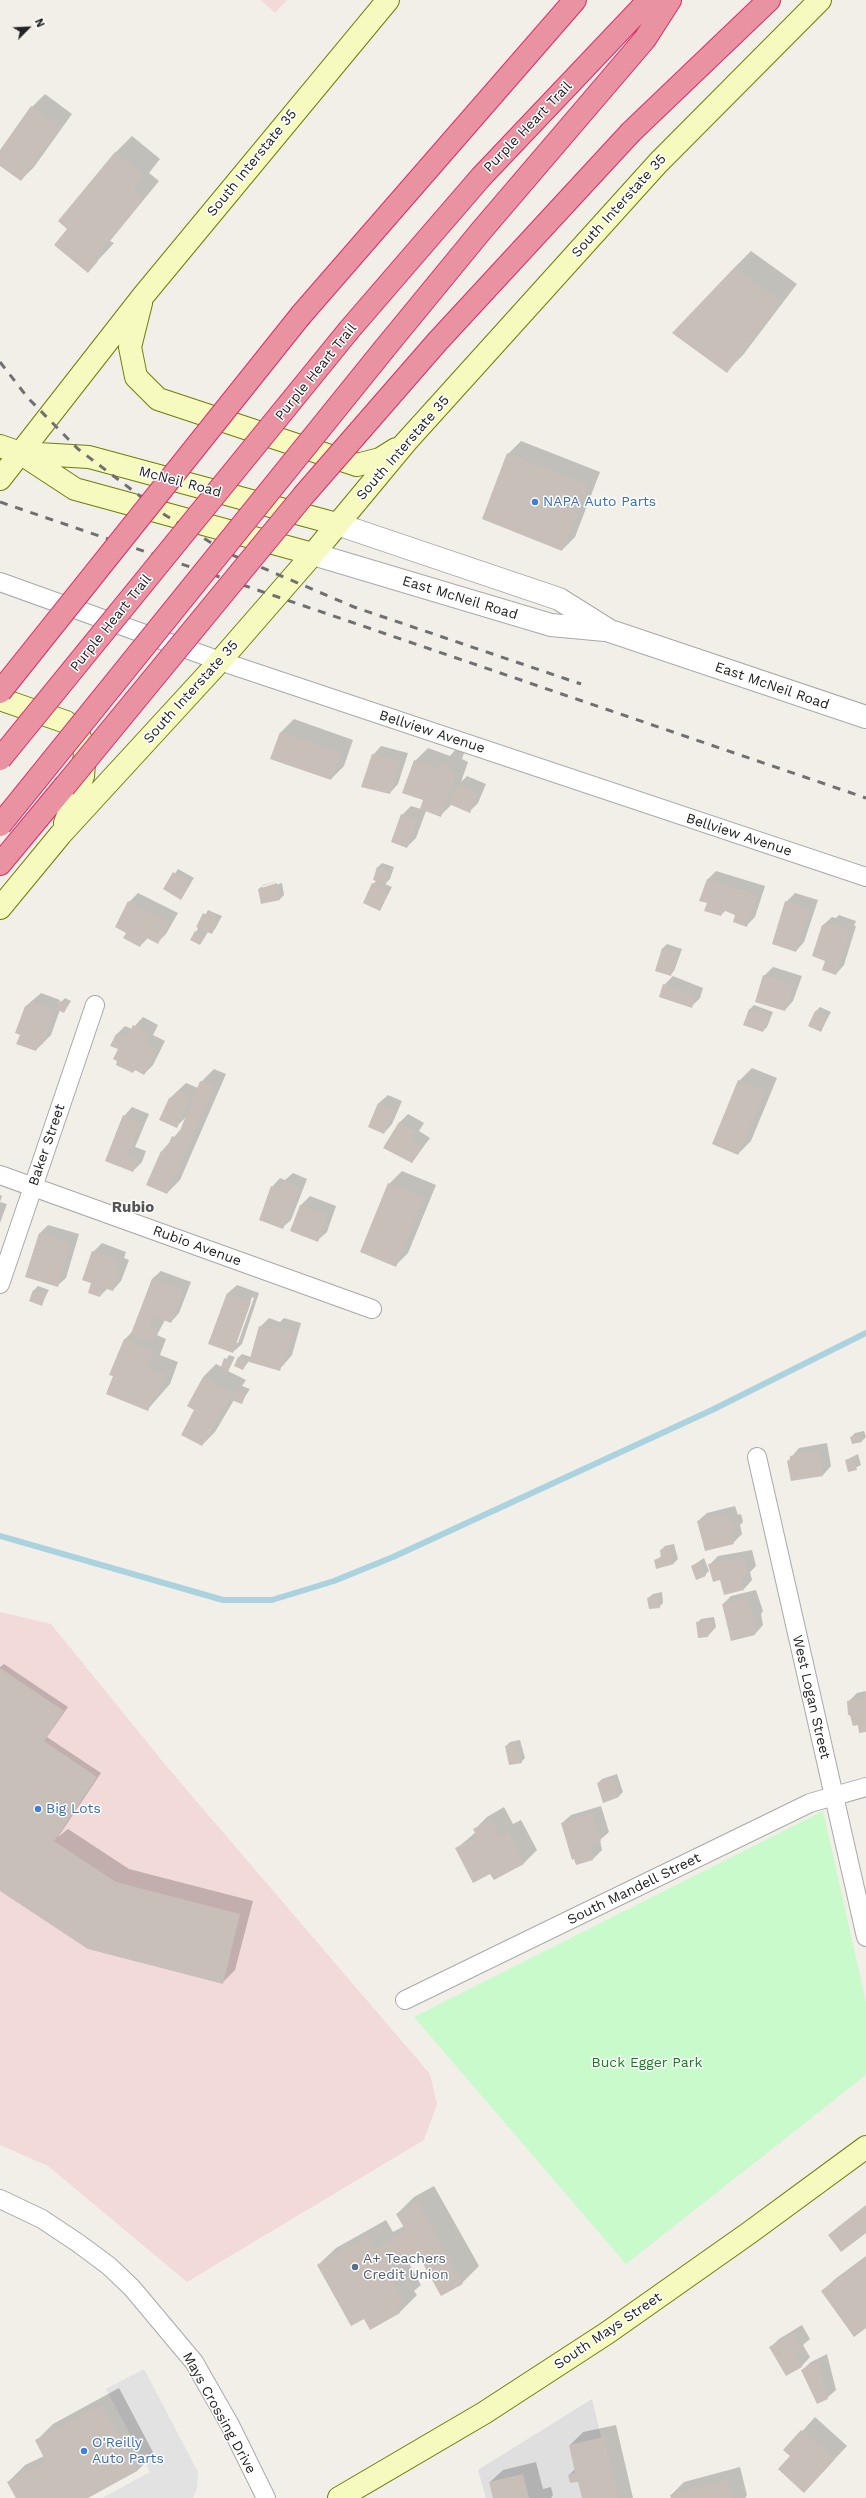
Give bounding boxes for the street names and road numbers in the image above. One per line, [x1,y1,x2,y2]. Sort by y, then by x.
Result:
street label: Purple Heart Trail [480,78,576,176]
street label: South Interstate 35 [204,106,300,220]
street label: South Interstate 35 [568,151,670,261]
street label: Purple Heart Trail [272,320,360,424]
street label: South Interstate 35 [353,392,453,504]
street label: McNeil Road [137,463,223,501]
street label: Purple Heart Trail [67,571,155,675]
street label: East McNeil Road [400,572,520,624]
street label: South Interstate 35 [140,637,242,747]
street label: East McNeil Road [713,659,831,713]
street label: Bellview Avenue [377,707,487,757]
street label: Bellview Avenue [684,810,794,860]
street label: Baker Street [25,1102,69,1188]
street label: Rubio Avenue [150,1222,244,1270]
street label: West Logan Street [789,1633,833,1761]
street label: South Mandell Street [565,1849,703,1929]
street label: South Mays Street [551,2289,665,2373]
street label: Mays Crossing Drive [179,2349,259,2477]

